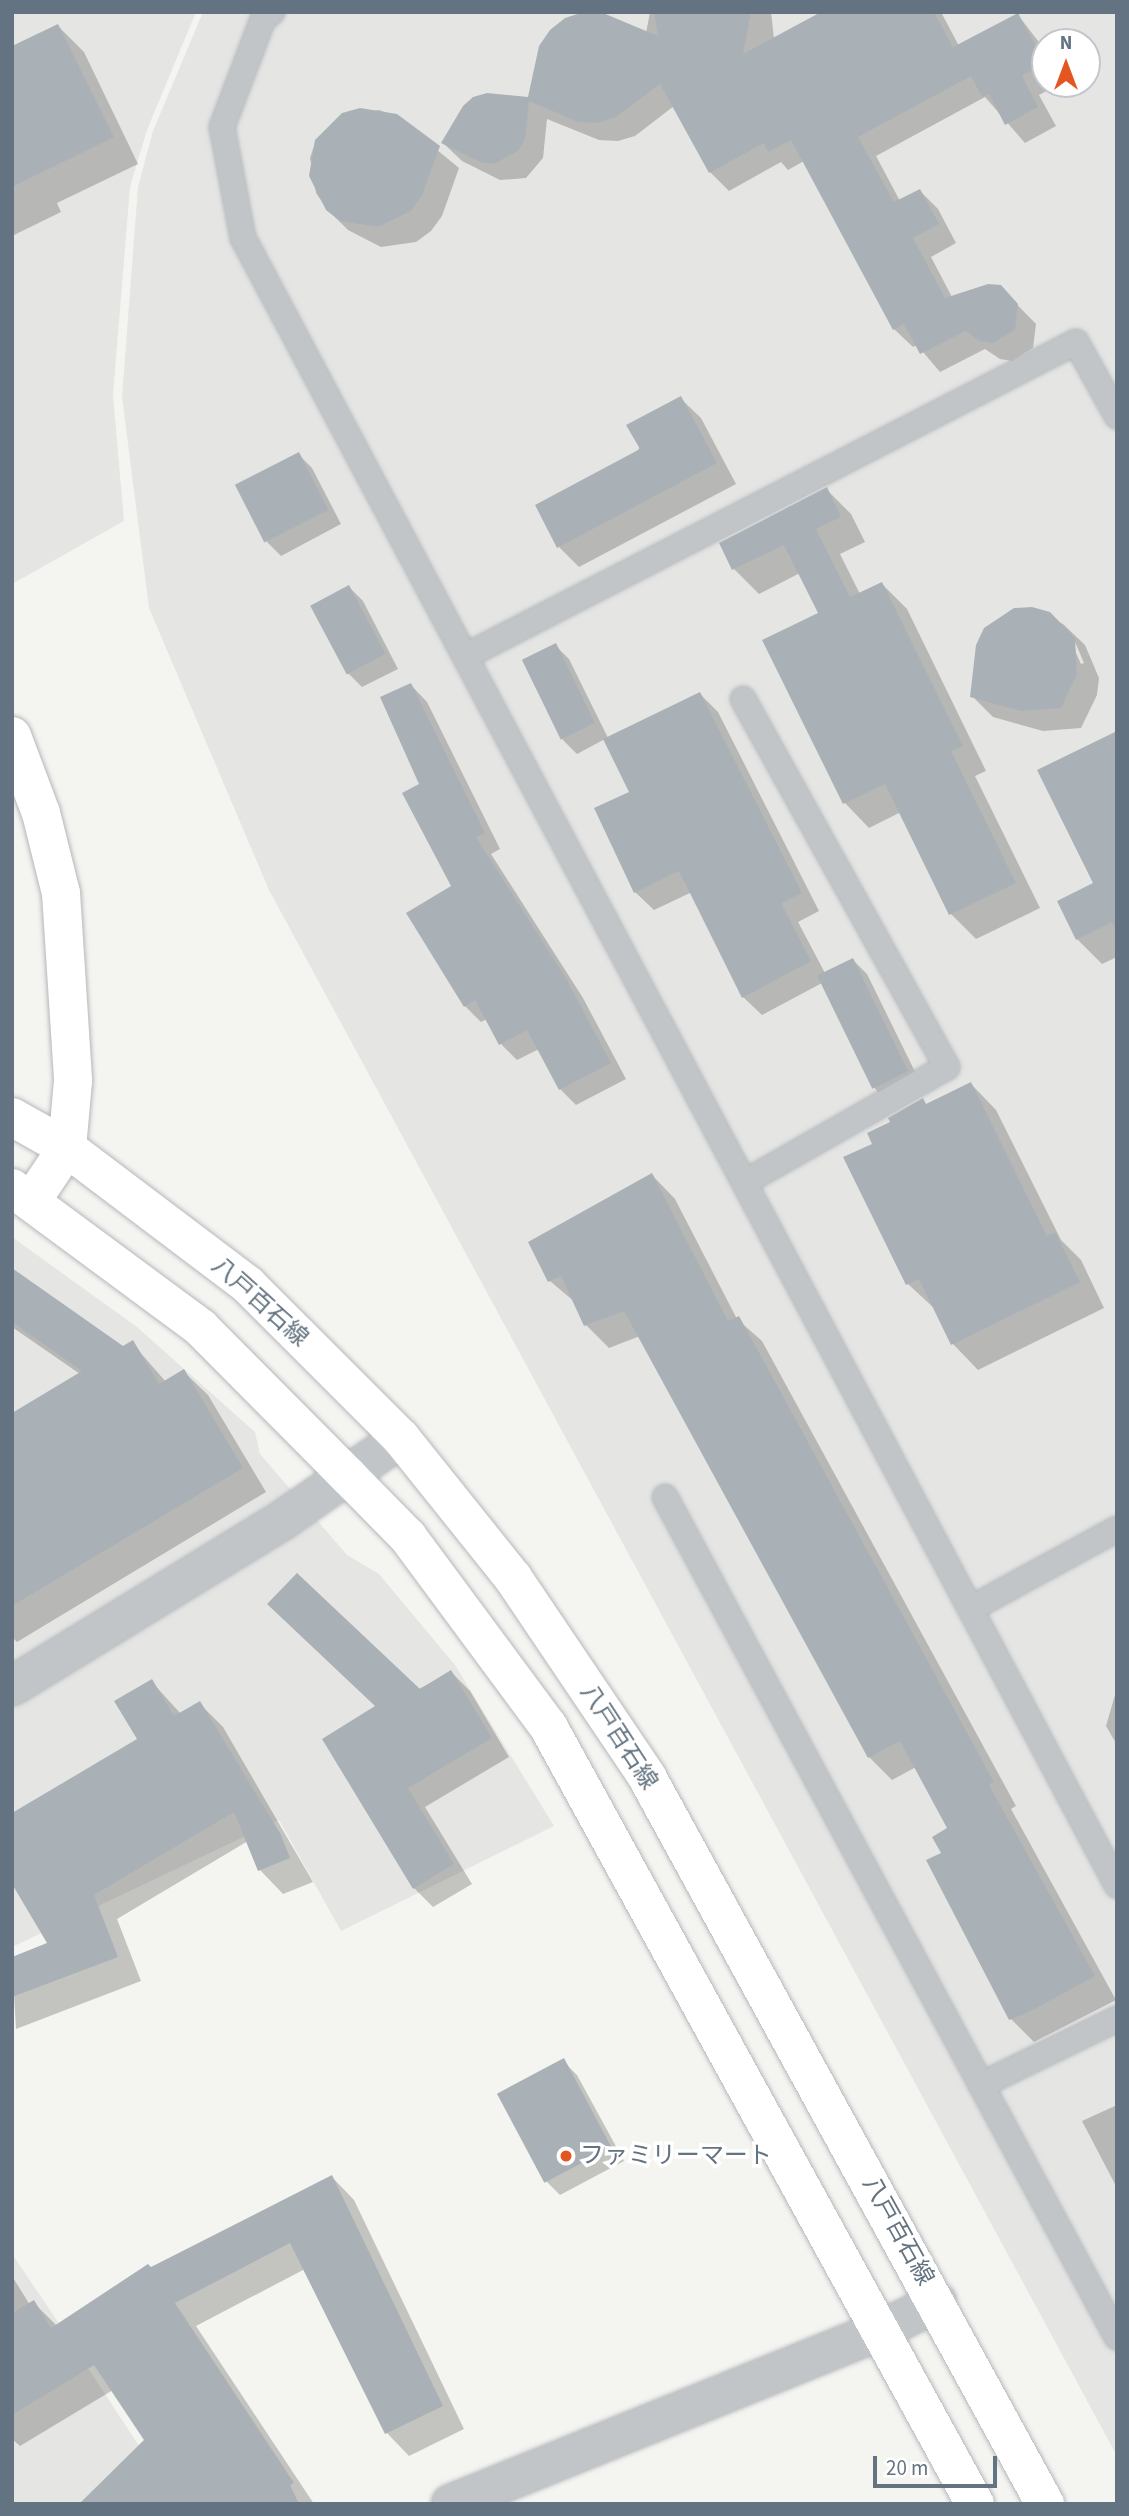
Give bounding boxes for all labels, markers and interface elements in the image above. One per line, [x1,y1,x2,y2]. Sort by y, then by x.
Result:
north arrow [1031,28,1101,98]
text: N [1060,30,1072,57]
street label: 八戸百石線 [206,1251,314,1353]
street label: 八戸百石線 [574,1679,664,1795]
place label: ファミリーマート [580,2142,772,2170]
marker: ファミリーマート [558,2148,574,2164]
street label: 八戸百石線 [856,2172,940,2290]
scale bar [877,2442,1001,2486]
text: 20 m [886,2453,928,2483]

